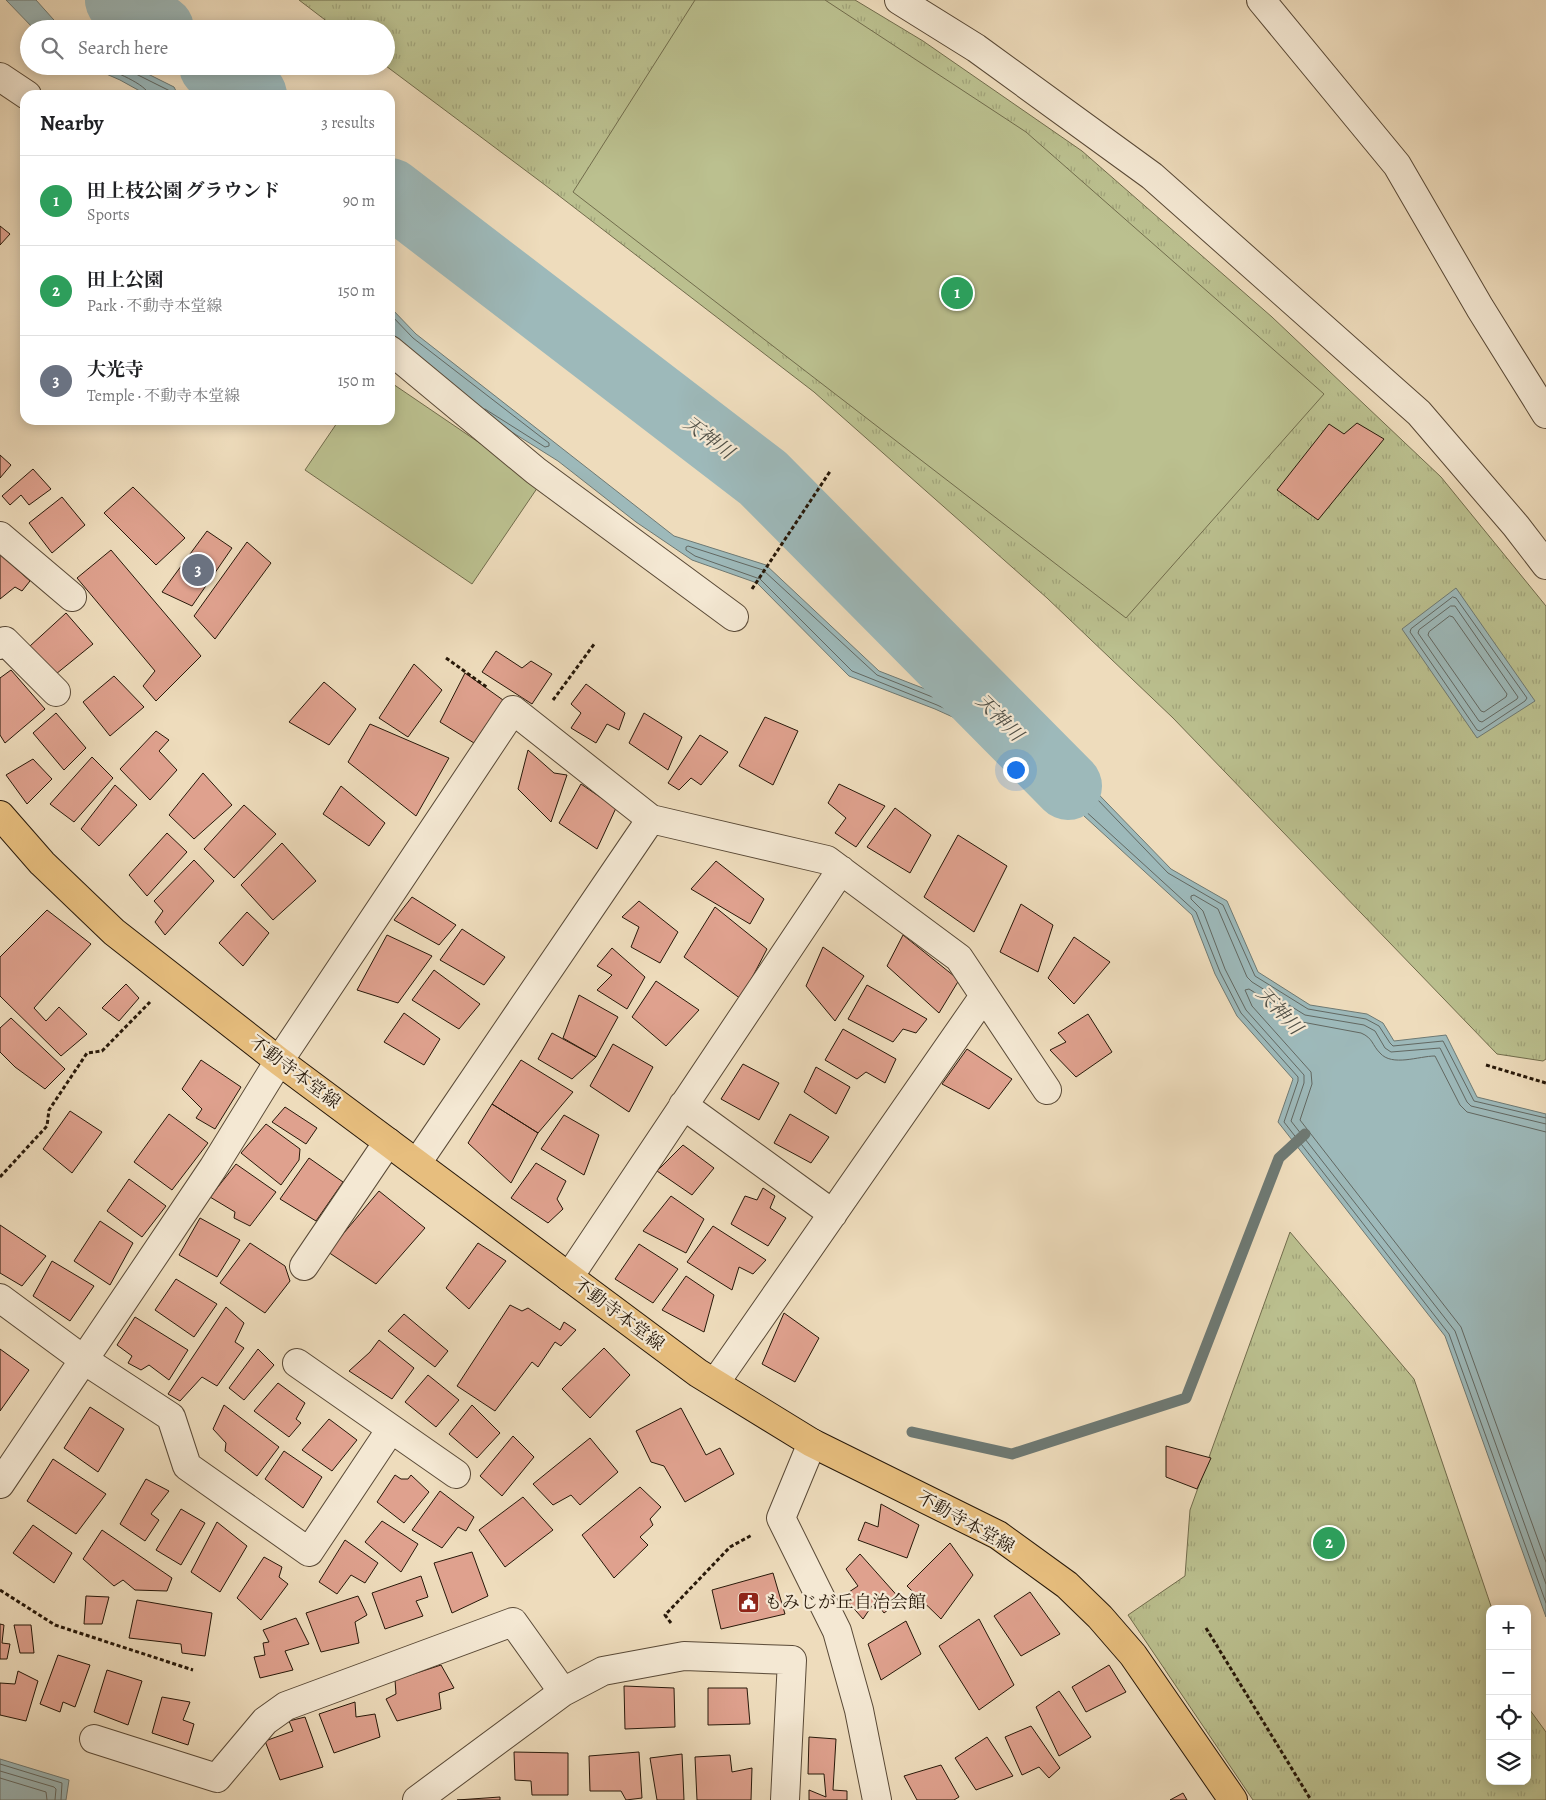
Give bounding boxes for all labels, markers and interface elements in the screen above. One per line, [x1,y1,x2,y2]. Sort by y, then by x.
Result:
search box [20,20,395,75]
icon: search [38,34,66,62]
text: Search here [78,35,168,61]
text: Nearby [40,109,103,137]
text: 3 results [321,112,375,134]
text: 田上枝公園 グラウンド [87,178,280,204]
text: 1 [53,190,59,212]
text: 90 m [343,190,375,212]
text: Sports [87,204,130,226]
text: 田上公園 [87,267,163,293]
pin: 1 [941,274,973,312]
text: 2 [52,280,60,302]
text: 150 m [338,280,375,302]
text: Park · 不動寺本堂線 [87,295,223,317]
text: 大光寺 [87,357,144,383]
text: 3 [53,370,59,392]
text: 150 m [338,370,375,392]
text: Temple · 不動寺本堂線 [87,385,240,407]
water label: 天神川 [678,410,741,467]
pin: 3 [182,551,214,589]
water label: 天神川 [970,688,1030,748]
your location [1003,757,1029,783]
water label: 天神川 [1250,981,1310,1042]
street label: 不動寺本堂線 [245,1030,345,1114]
street label: 不動寺本堂線 [569,1272,669,1356]
street label: 不動寺本堂線 [913,1485,1019,1559]
pin: 2 [1313,1524,1345,1562]
public building icon: もみじが丘自治会館 [736,1590,760,1614]
place label: もみじが丘自治会館 [764,1590,926,1614]
map controls [1486,1605,1531,1785]
button: + [1486,1605,1531,1650]
button: − [1486,1650,1531,1695]
button: locate [1486,1695,1531,1740]
button: layers [1486,1740,1531,1785]

